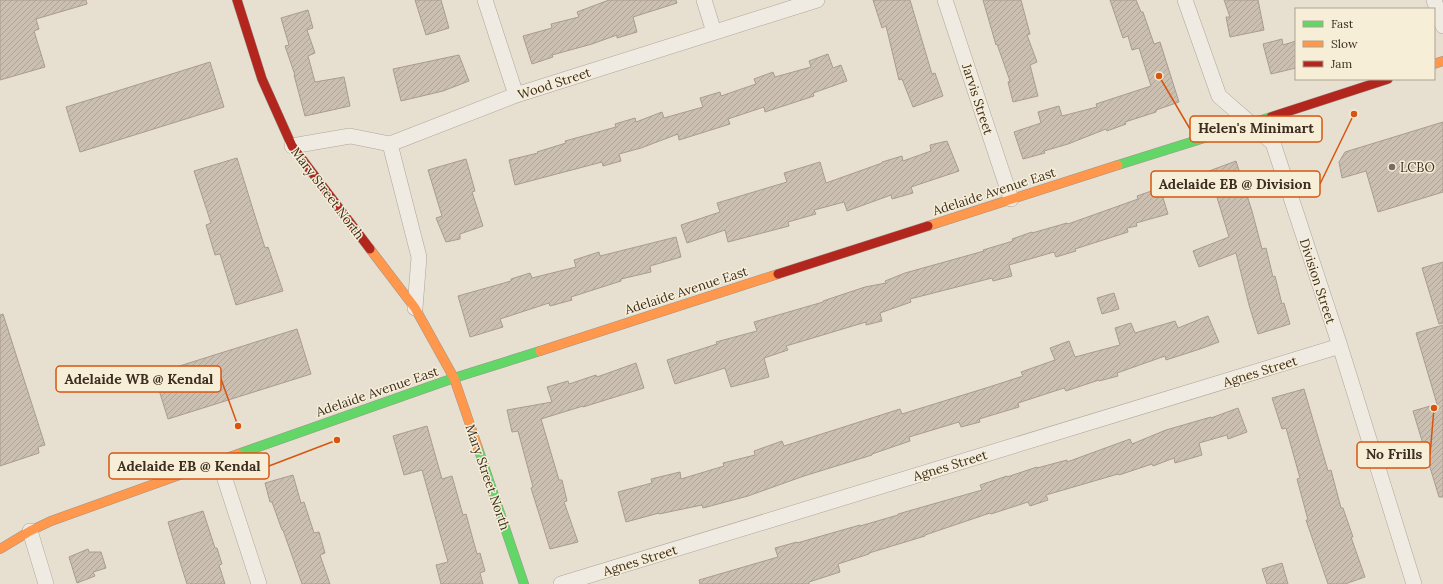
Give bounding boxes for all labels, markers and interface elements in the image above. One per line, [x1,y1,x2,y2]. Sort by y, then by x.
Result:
legend [1295,8,1435,80]
text: Fast [1331,16,1354,31]
text: Slow [1331,36,1358,51]
text: Jam [1330,56,1352,71]
street label: Jarvis Street [958,61,997,137]
street label: Wood Street [516,64,593,103]
callout: Helen's Minimart [1190,116,1322,142]
text: Helen's Minimart [1198,119,1314,137]
street label: Mary Street North [287,144,368,243]
place label: LCBO [1400,159,1435,176]
marker: LCBO [1387,162,1397,172]
street label: Adelaide Avenue East [929,164,1058,220]
callout: Adelaide EB @ Division [1151,171,1320,197]
text: Adelaide EB @ Division [1159,175,1311,193]
street label: Division Street [1296,236,1339,326]
street label: Adelaide Avenue East [621,263,750,319]
street label: Agnes Street [1220,352,1299,391]
street label: Adelaide Avenue East [313,363,441,421]
callout: Adelaide WB @ Kendal [56,366,221,392]
text: Adelaide WB @ Kendal [65,370,214,388]
street label: Mary Street North [461,422,514,533]
callout: No Frills [1357,442,1430,468]
text: No Frills [1366,445,1423,463]
street label: Agnes Street [910,446,989,485]
callout: Adelaide EB @ Kendal [109,453,269,479]
text: Adelaide EB @ Kendal [117,457,261,475]
street label: Agnes Street [600,541,679,580]

